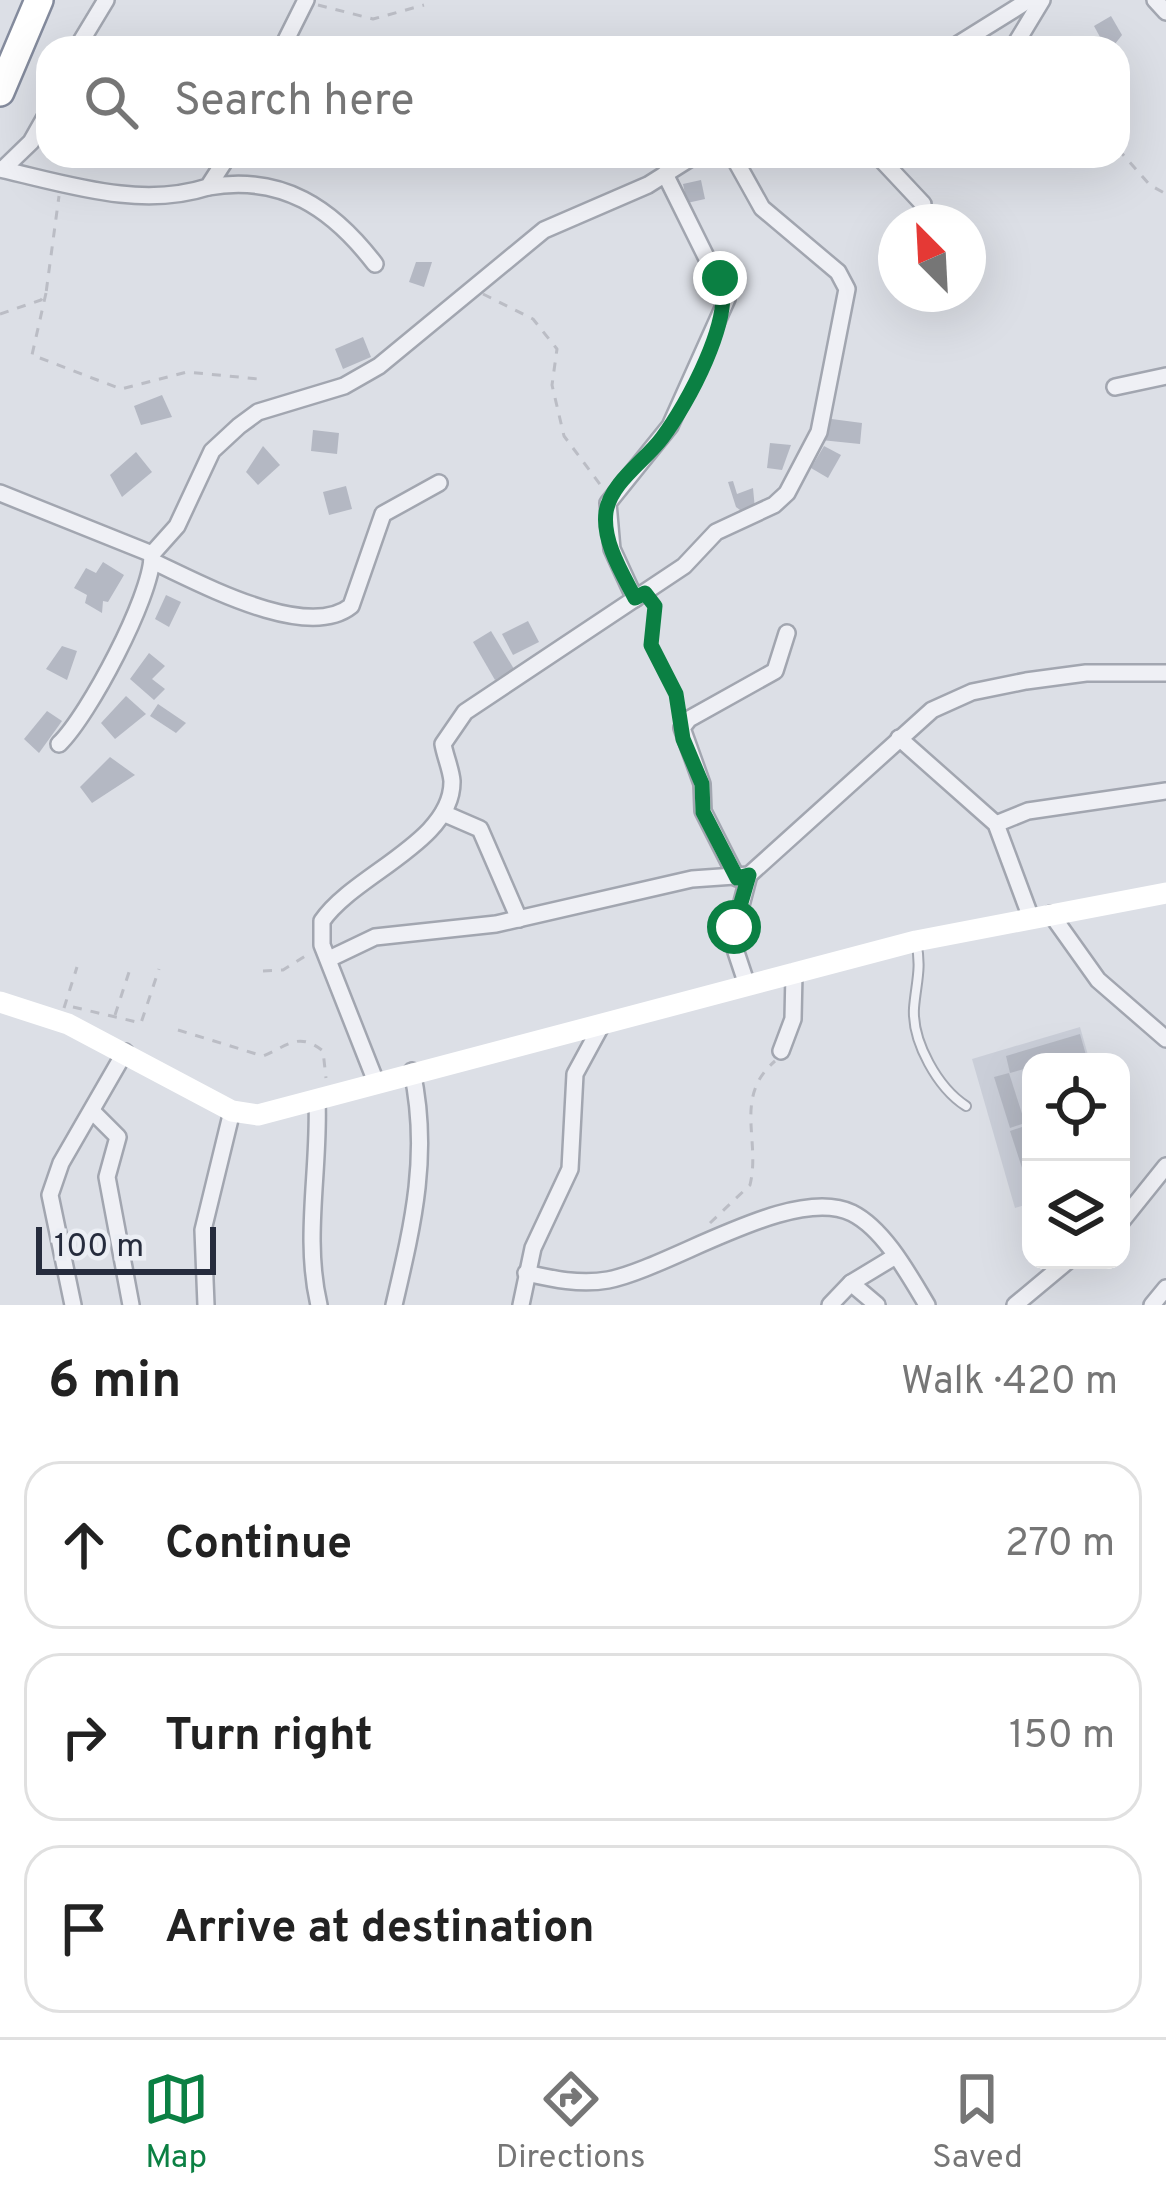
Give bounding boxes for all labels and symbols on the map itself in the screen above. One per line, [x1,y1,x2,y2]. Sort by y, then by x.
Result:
north arrow [878,204,986,312]
route end [693,251,747,305]
route start [707,900,761,954]
scale bar [36,1221,216,1274]

